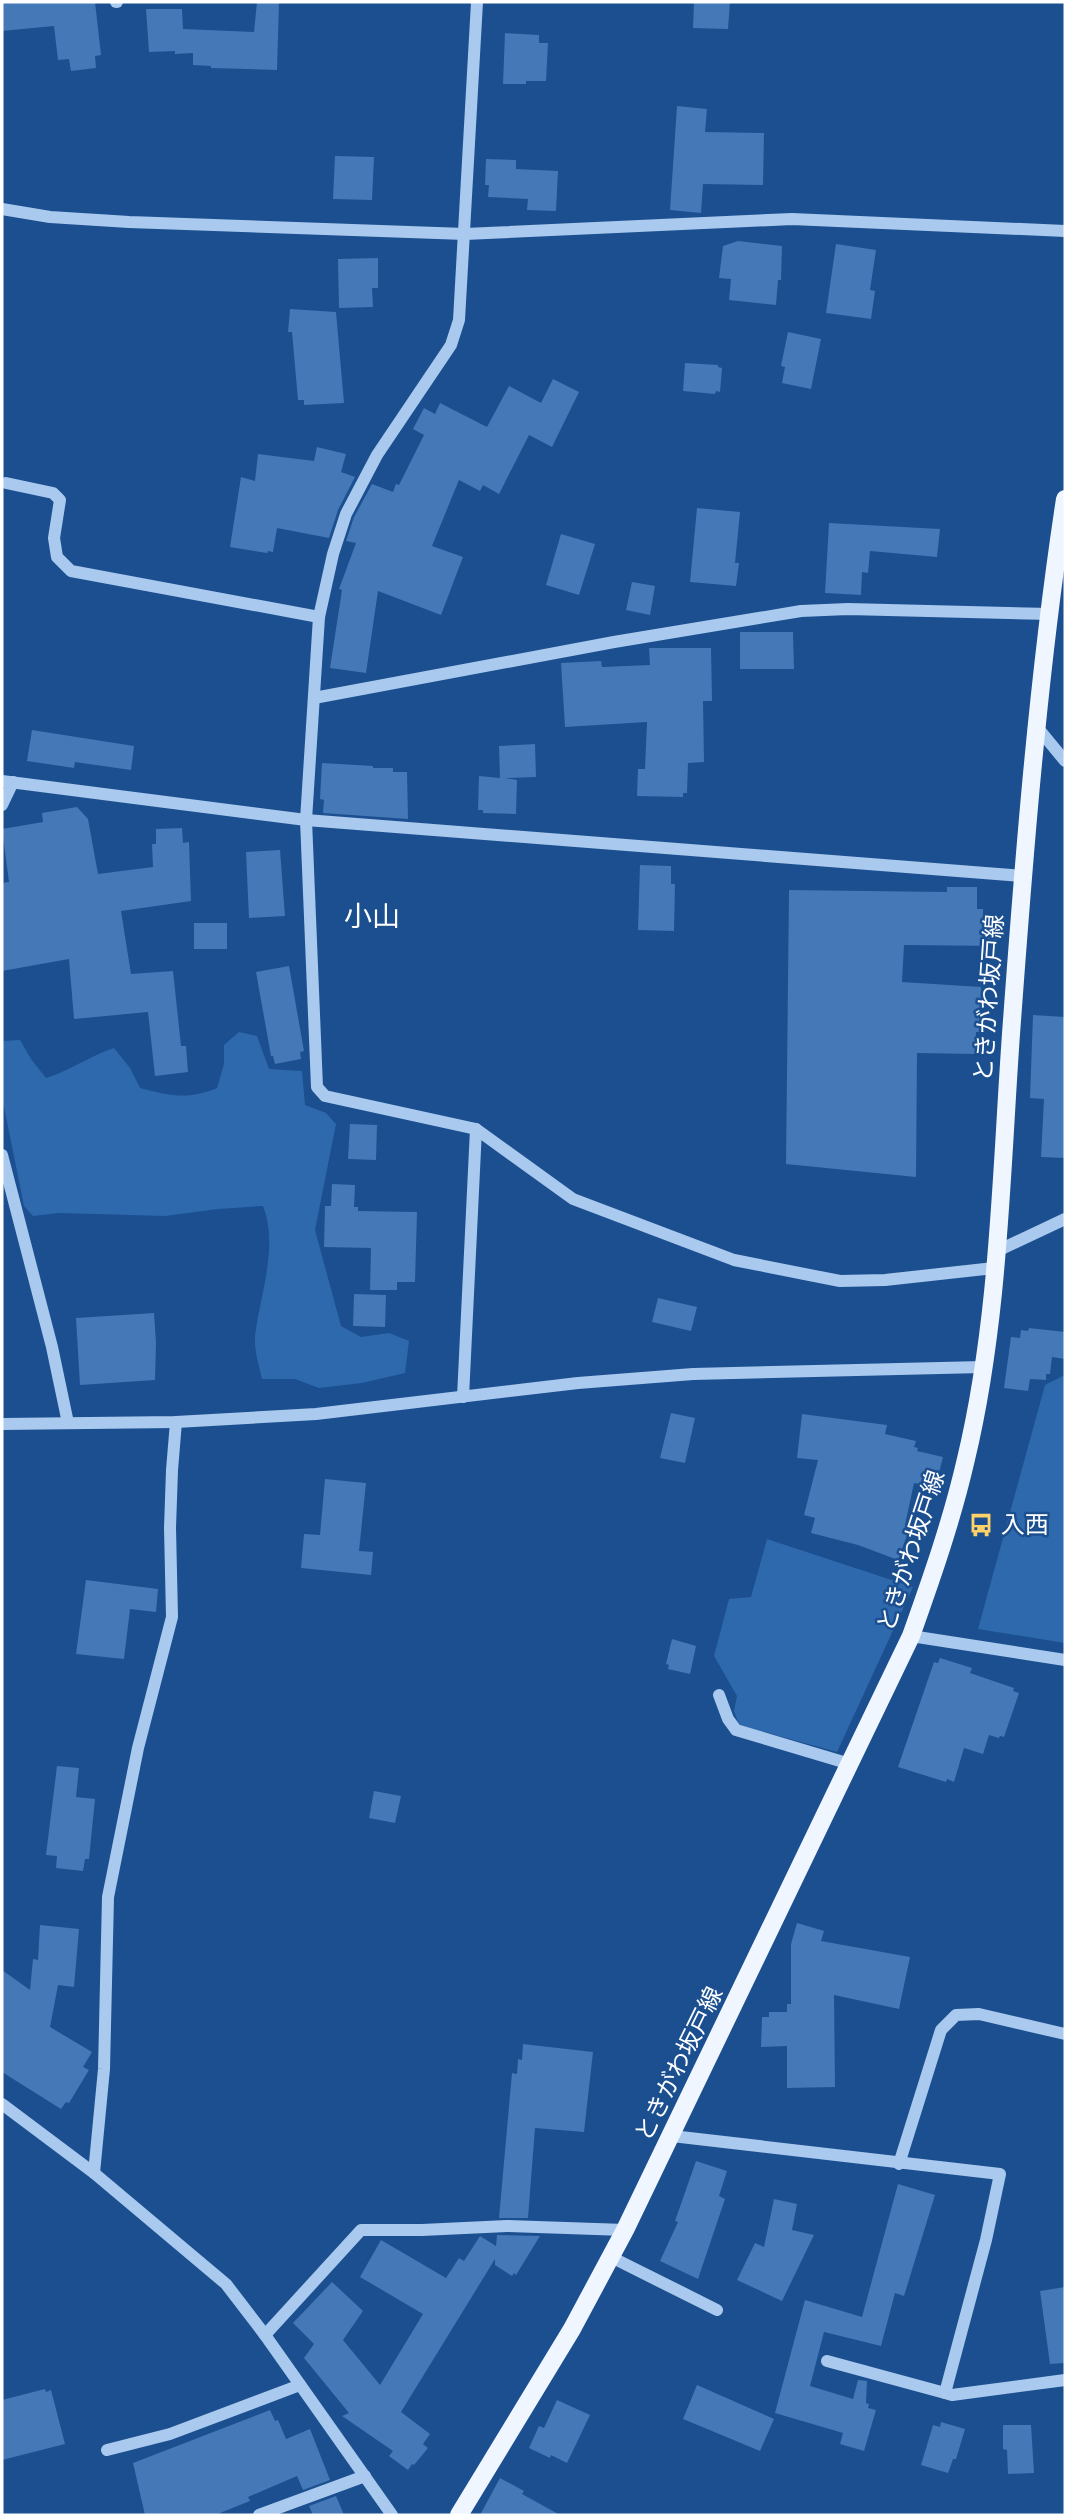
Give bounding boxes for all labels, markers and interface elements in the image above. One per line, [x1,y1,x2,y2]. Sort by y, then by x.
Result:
district label: 小山 [344,900,400,933]
street label: ときがわ坂戸線 [969,913,1009,1083]
street label: ときがわ坂戸線 [872,1467,950,1635]
bus stop icon: 入西 [967,1511,995,1539]
place label: 入西 [1001,1511,1049,1539]
street label: ときがわ坂戸線 [630,1982,728,2146]

